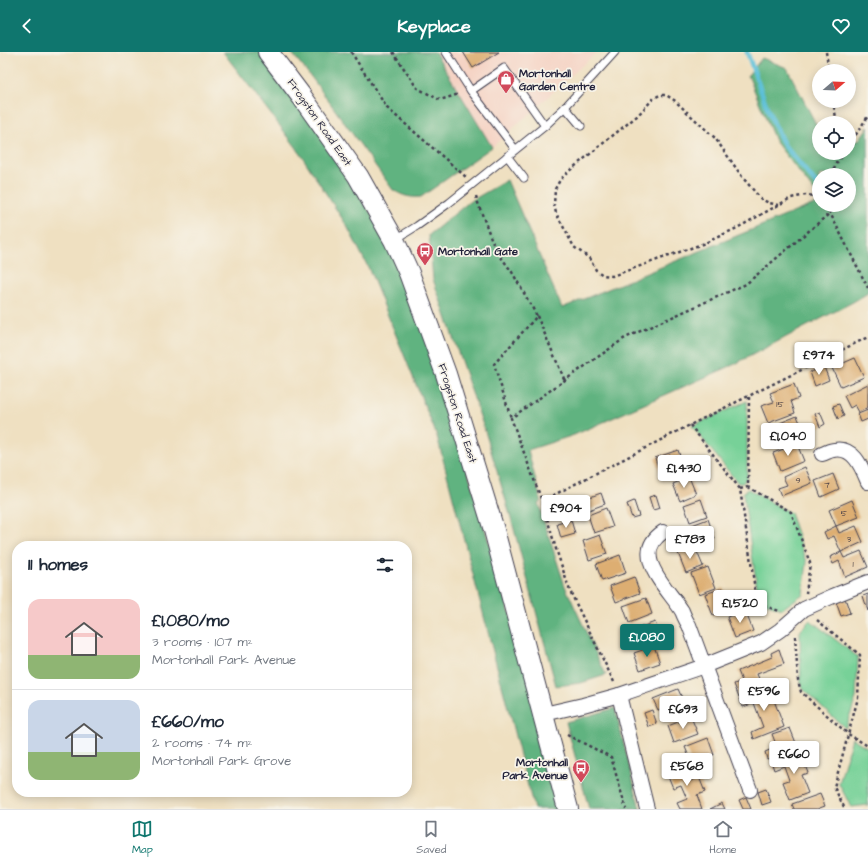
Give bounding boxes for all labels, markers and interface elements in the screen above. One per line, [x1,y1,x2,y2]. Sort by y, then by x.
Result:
text: Keyplace [397,14,471,39]
icon: back [16,15,38,37]
icon: heart [830,15,852,37]
north arrow [812,64,856,108]
map controls [812,64,856,212]
place label: Mortonhall Garden Centre [519,66,596,94]
shop icon: Mortonhall Garden Centre [496,69,516,94]
street label: Frogston Road East [283,76,356,170]
button: locate [812,116,856,160]
button: layers [812,168,856,212]
bus stop icon: Mortonhall Gate [415,241,435,266]
place label: Mortonhall Gate [438,244,518,259]
pin: £974 [795,342,843,376]
text: £974 [803,346,835,364]
street label: Frogston Road East [433,362,481,465]
house number: 15 [776,398,784,411]
pin: £1,040 [755,423,821,457]
text: £1,040 [770,427,806,445]
pin: £1,430 [651,455,717,489]
text: £1,430 [667,459,701,477]
house number: 9 [795,474,801,487]
house number: 7 [824,479,830,492]
pin: £904 [542,495,590,529]
text: £904 [550,499,582,517]
house number: 5 [841,507,848,520]
pin: £783 [666,526,714,560]
text: £783 [675,530,705,548]
house number: 3 [847,533,852,546]
text: 11 homes [28,553,88,577]
icon: filters [374,554,396,576]
house number: 1 [852,558,854,571]
pin: £1,520 [707,590,773,624]
text: £1,520 [722,594,758,612]
text: £1,080/mo [152,609,229,633]
icon: home [60,615,108,663]
pin: £1,080 [614,624,680,658]
text: £1,080 [629,628,665,646]
text: 3 rooms · 107 m² [152,633,253,651]
text: Mortonhall Park Avenue [152,651,296,669]
pin: £596 [740,678,788,712]
text: £596 [748,682,780,700]
pin: £693 [659,696,707,730]
text: £693 [668,700,698,718]
text: £660/mo [152,710,224,734]
icon: home [60,716,108,764]
text: 2 rooms · 74 m² [152,734,252,752]
pin: £660 [770,741,818,775]
text: £660 [778,745,810,763]
text: Mortonhall Park Grove [152,752,291,770]
pin: £568 [663,753,711,787]
place label: Mortonhall Park Avenue [502,755,568,783]
text: £568 [671,757,703,775]
bus stop icon: Mortonhall Park Avenue [571,758,591,783]
tab: Map [131,818,153,857]
tab: Saved [416,818,446,857]
tab: Home [709,818,737,857]

